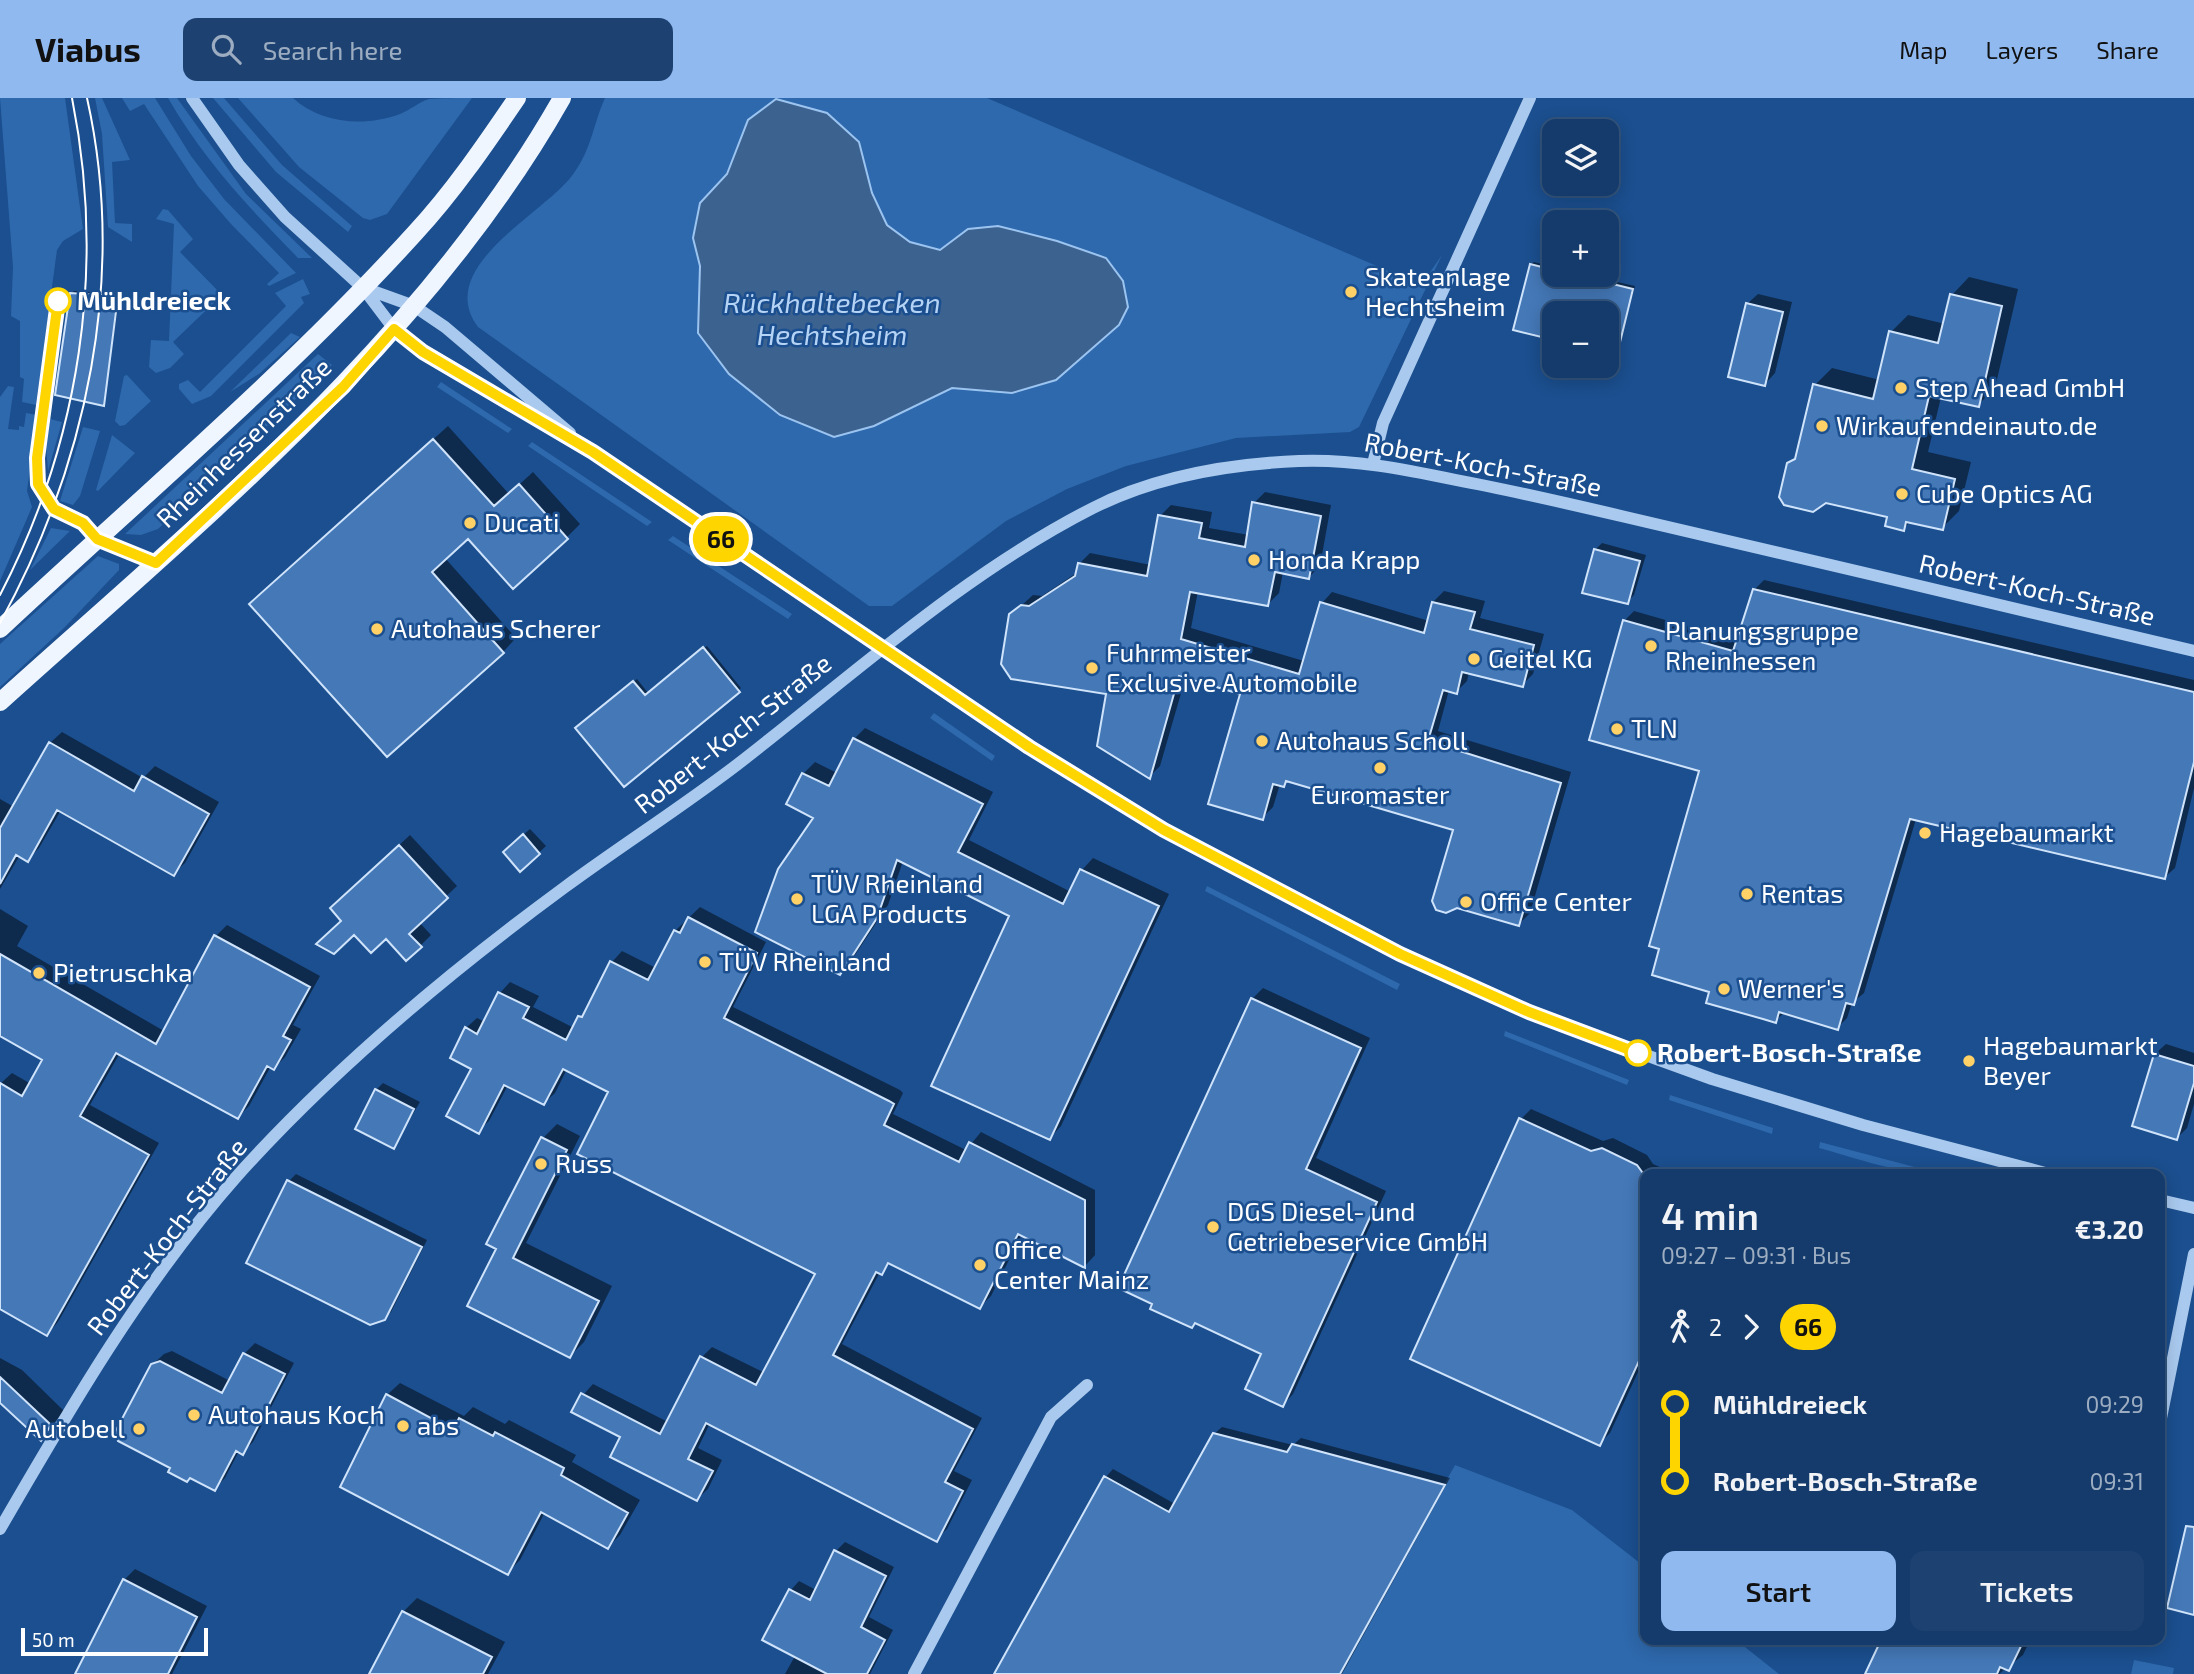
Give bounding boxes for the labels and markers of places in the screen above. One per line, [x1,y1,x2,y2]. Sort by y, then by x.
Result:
place label: Skateanlage Hechtsheim [1365,260,1511,321]
place label: Mühldreieck [77,284,232,315]
marker: Skateanlage Hechtsheim [1343,284,1359,300]
marker: Mühldreieck [45,288,71,314]
place label: Step Ahead GmbH [1915,371,2125,402]
marker: Step Ahead GmbH [1893,380,1909,396]
place label: Wirkaufendeinauto.de [1836,409,2098,440]
marker: Wirkaufendeinauto.de [1814,418,1830,434]
place label: Cube Optics AG [1916,477,2093,508]
marker: Cube Optics AG [1894,486,1910,502]
place label: Ducati [484,506,559,537]
marker: Ducati [462,515,478,531]
place label: Honda Krapp [1268,543,1420,574]
marker: Honda Krapp [1246,552,1262,568]
place label: Autohaus Scherer [391,612,601,643]
place label: Planungsgruppe Rheinhessen [1665,614,1859,675]
marker: Autohaus Scherer [369,621,385,637]
place label: Fuhrmeister Exclusive Automobile [1106,636,1358,697]
marker: Planungsgruppe Rheinhessen [1643,638,1659,654]
place label: Geitel KG [1488,642,1593,673]
marker: Geitel KG [1466,651,1482,667]
marker: Fuhrmeister Exclusive Automobile [1084,660,1100,676]
place label: TLN [1631,712,1678,743]
marker: TLN [1609,721,1625,737]
place label: Autohaus Scholl [1276,724,1468,755]
marker: Autohaus Scholl [1254,733,1270,749]
marker: Euromaster [1372,760,1388,776]
place label: Euromaster [1311,778,1449,809]
place label: Hagebaumarkt [1939,816,2114,847]
marker: Hagebaumarkt [1917,825,1933,841]
place label: TÜV Rheinland LGA Products [811,867,983,928]
place label: Rentas [1761,877,1843,908]
place label: Office Center [1480,885,1632,916]
marker: Rentas [1739,886,1755,902]
marker: TÜV Rheinland LGA Products [789,891,805,907]
marker: Office Center [1458,894,1474,910]
place label: TÜV Rheinland [719,945,891,976]
marker: TÜV Rheinland [697,954,713,970]
place label: Pietruschka [53,956,192,987]
marker: Pietruschka [31,965,47,981]
place label: Werner's [1738,972,1845,1003]
marker: Werner's [1716,981,1732,997]
place label: Hagebaumarkt Beyer [1983,1029,2158,1090]
place label: Robert-Bosch-Straße [1657,1036,1922,1067]
marker: Robert-Bosch-Straße [1625,1040,1651,1066]
marker: Hagebaumarkt Beyer [1961,1053,1977,1069]
place label: Russ [555,1147,612,1178]
marker: Russ [533,1156,549,1172]
place label: DGS Diesel- und Getriebeservice GmbH [1227,1195,1488,1256]
marker: DGS Diesel- und Getriebeservice GmbH [1205,1219,1221,1235]
place label: Office Center Mainz [994,1233,1149,1294]
marker: Office Center Mainz [972,1257,988,1273]
place label: Autohaus Koch [208,1398,385,1429]
marker: Autohaus Koch [186,1407,202,1423]
place label: abs [417,1409,459,1440]
place label: Autobell [25,1412,125,1443]
marker: abs [395,1418,411,1434]
marker: Autobell [131,1421,147,1437]

